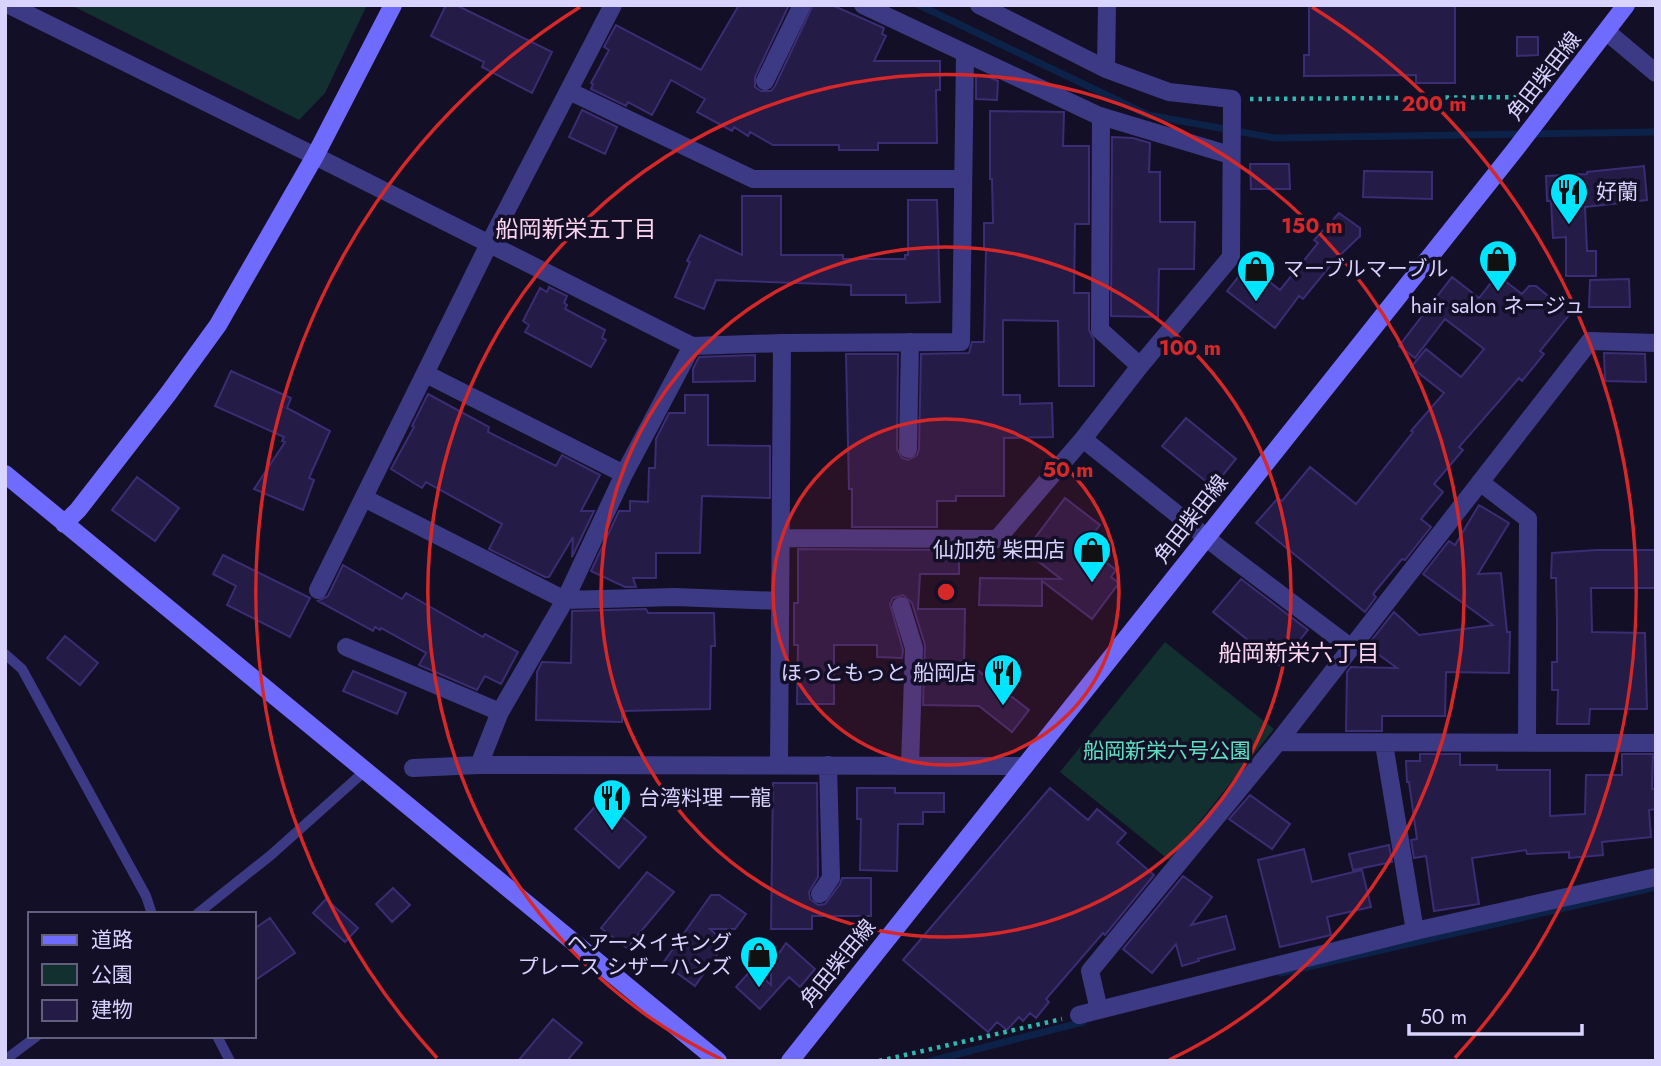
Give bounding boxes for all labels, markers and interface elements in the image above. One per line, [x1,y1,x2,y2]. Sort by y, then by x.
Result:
street label: 角田柴田線 [1500,25,1588,127]
text: 200 m [1401,89,1467,119]
restaurant icon: 好蘭 [1548,171,1590,226]
place label: 好蘭 [1596,177,1638,207]
text: 150 m [1281,211,1343,241]
district label: 船岡新栄五丁目 [496,212,657,246]
shop icon: hair salon ネージュ [1477,238,1519,293]
shop icon: マーブルマーブル [1235,248,1277,303]
place label: マーブルマーブル [1283,254,1448,284]
place label: hair salon ネージュ [1411,291,1585,321]
text: 100 m [1159,333,1221,363]
text: 50 m [1043,455,1093,485]
street label: 角田柴田線 [1147,468,1235,570]
shop icon: 仙加苑 柴田店 [1071,529,1113,584]
place label: 仙加苑 柴田店 [933,535,1065,565]
centre of rings [934,580,958,604]
district label: 船岡新栄六丁目 [1219,636,1380,670]
restaurant icon: ほっともっと 船岡店 [982,652,1024,707]
place label: ほっともっと 船岡店 [781,658,976,688]
park label: 船岡新栄六号公園 [1083,736,1251,766]
restaurant icon: 台湾料理 一龍 [591,777,633,832]
place label: 台湾料理 一龍 [639,783,771,813]
legend [28,912,256,1038]
street label: 角田柴田線 [793,913,883,1013]
text: 道路 [91,925,133,955]
place label: ヘアーメイキング プレース シザーハンズ [518,928,732,982]
shop icon: ヘアーメイキング プレース シザーハンズ [738,934,780,989]
text: 公園 [91,960,133,990]
scale bar [1409,992,1582,1036]
text: 建物 [91,995,133,1025]
text: 50 m [1420,1002,1467,1032]

